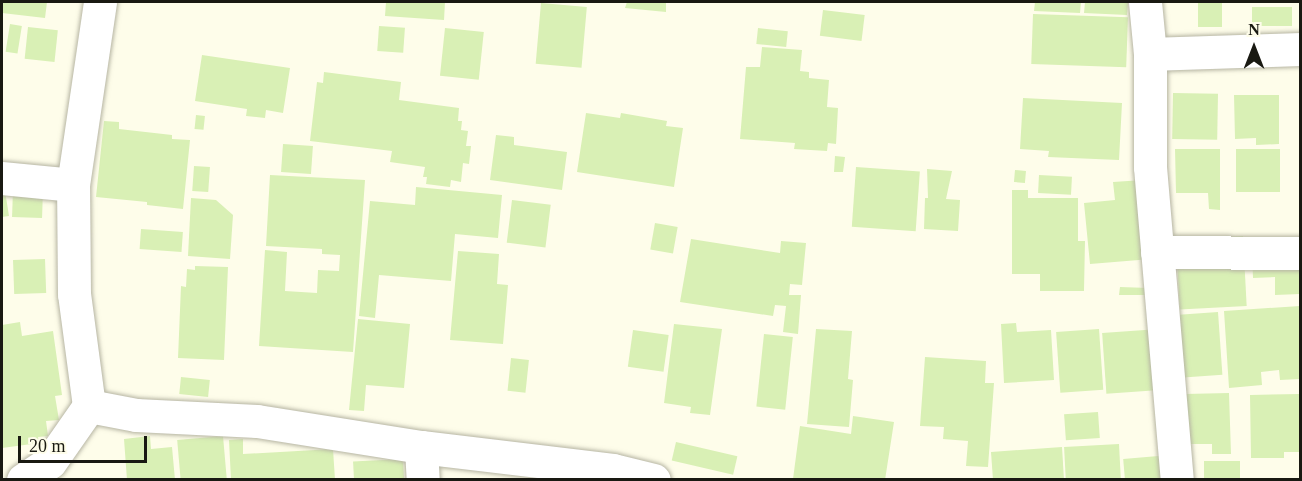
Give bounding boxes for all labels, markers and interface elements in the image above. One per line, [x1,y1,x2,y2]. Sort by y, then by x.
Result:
north arrow [1224,18,1284,78]
text: N [1248,21,1260,38]
scale bar [21,424,150,462]
text: 20 m [29,436,66,456]

